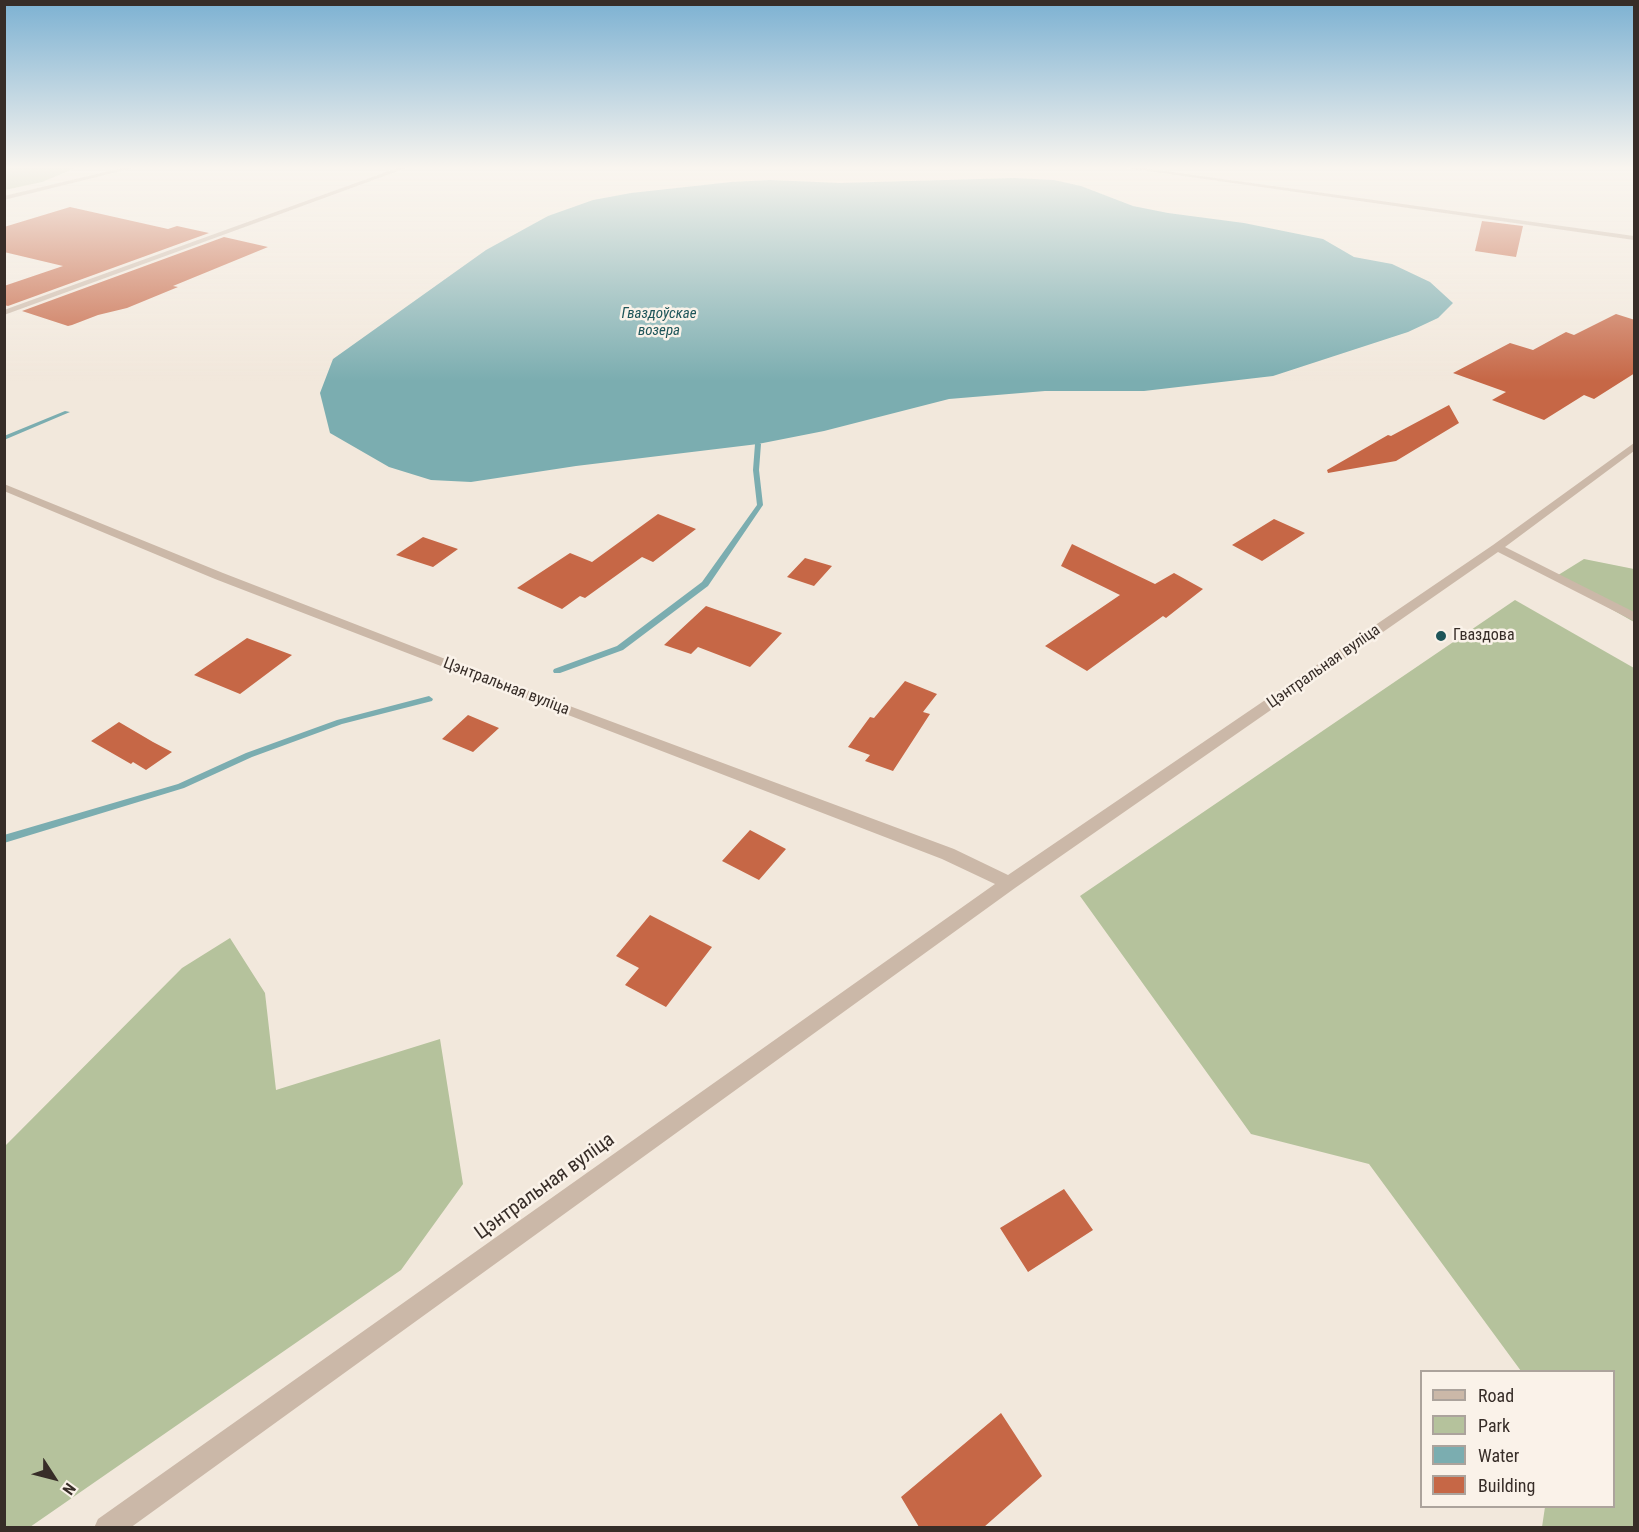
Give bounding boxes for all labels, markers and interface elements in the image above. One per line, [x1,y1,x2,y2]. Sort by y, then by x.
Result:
water label: Гваздоўскае возера [621,305,697,340]
street label: Цэнтральная вуліца [1264,621,1384,713]
place label: Гваздова [1453,626,1515,646]
marker: Гваздова [1434,629,1448,643]
street label: Цэнтральная вуліца [440,654,572,720]
street label: Цэнтральная вуліца [470,1128,620,1246]
legend [1420,1370,1615,1508]
text: Road [1478,1385,1514,1406]
text: Park [1478,1415,1510,1436]
text: Water [1478,1445,1519,1466]
north arrow [24,1448,84,1508]
text: Building [1478,1475,1535,1496]
text: N [58,1479,80,1498]

